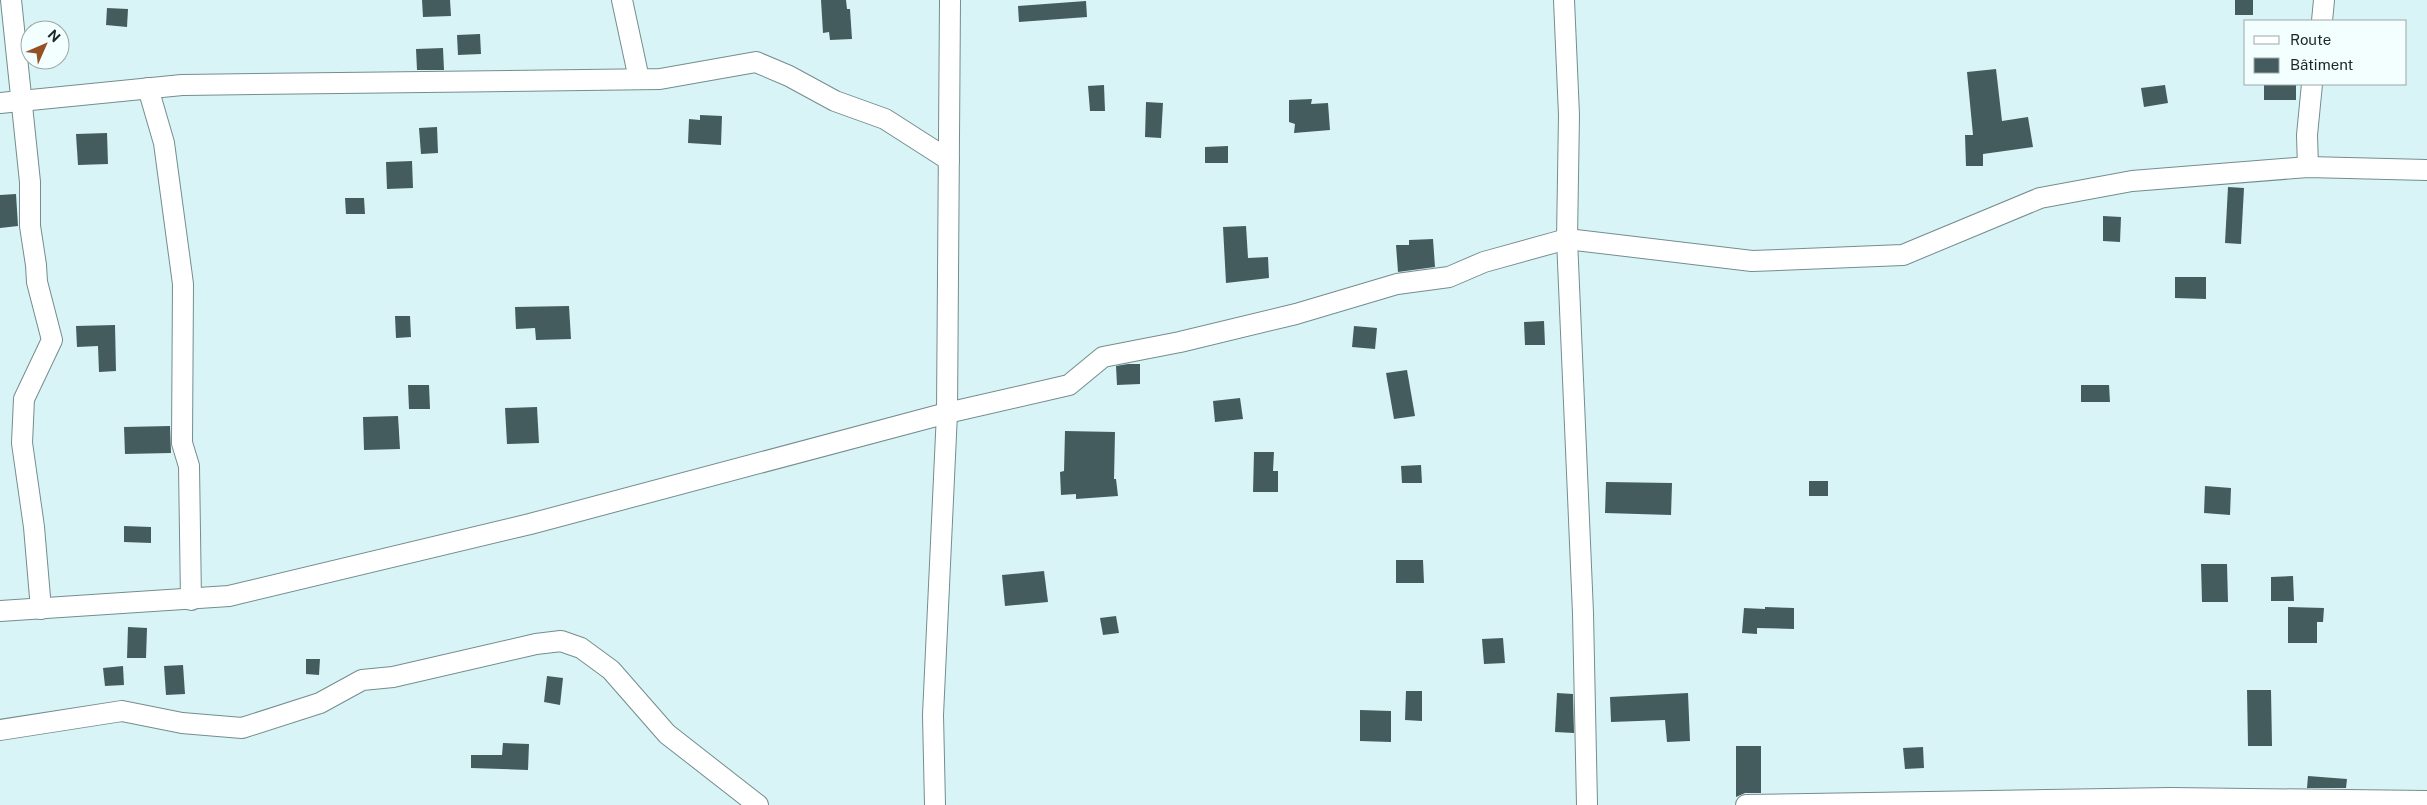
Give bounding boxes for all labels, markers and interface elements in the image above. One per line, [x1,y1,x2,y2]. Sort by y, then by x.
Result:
north arrow [20,20,70,70]
legend [2244,20,2407,85]
text: N [45,26,64,45]
text: Route [2290,31,2331,48]
text: Bâtiment [2290,56,2353,73]

